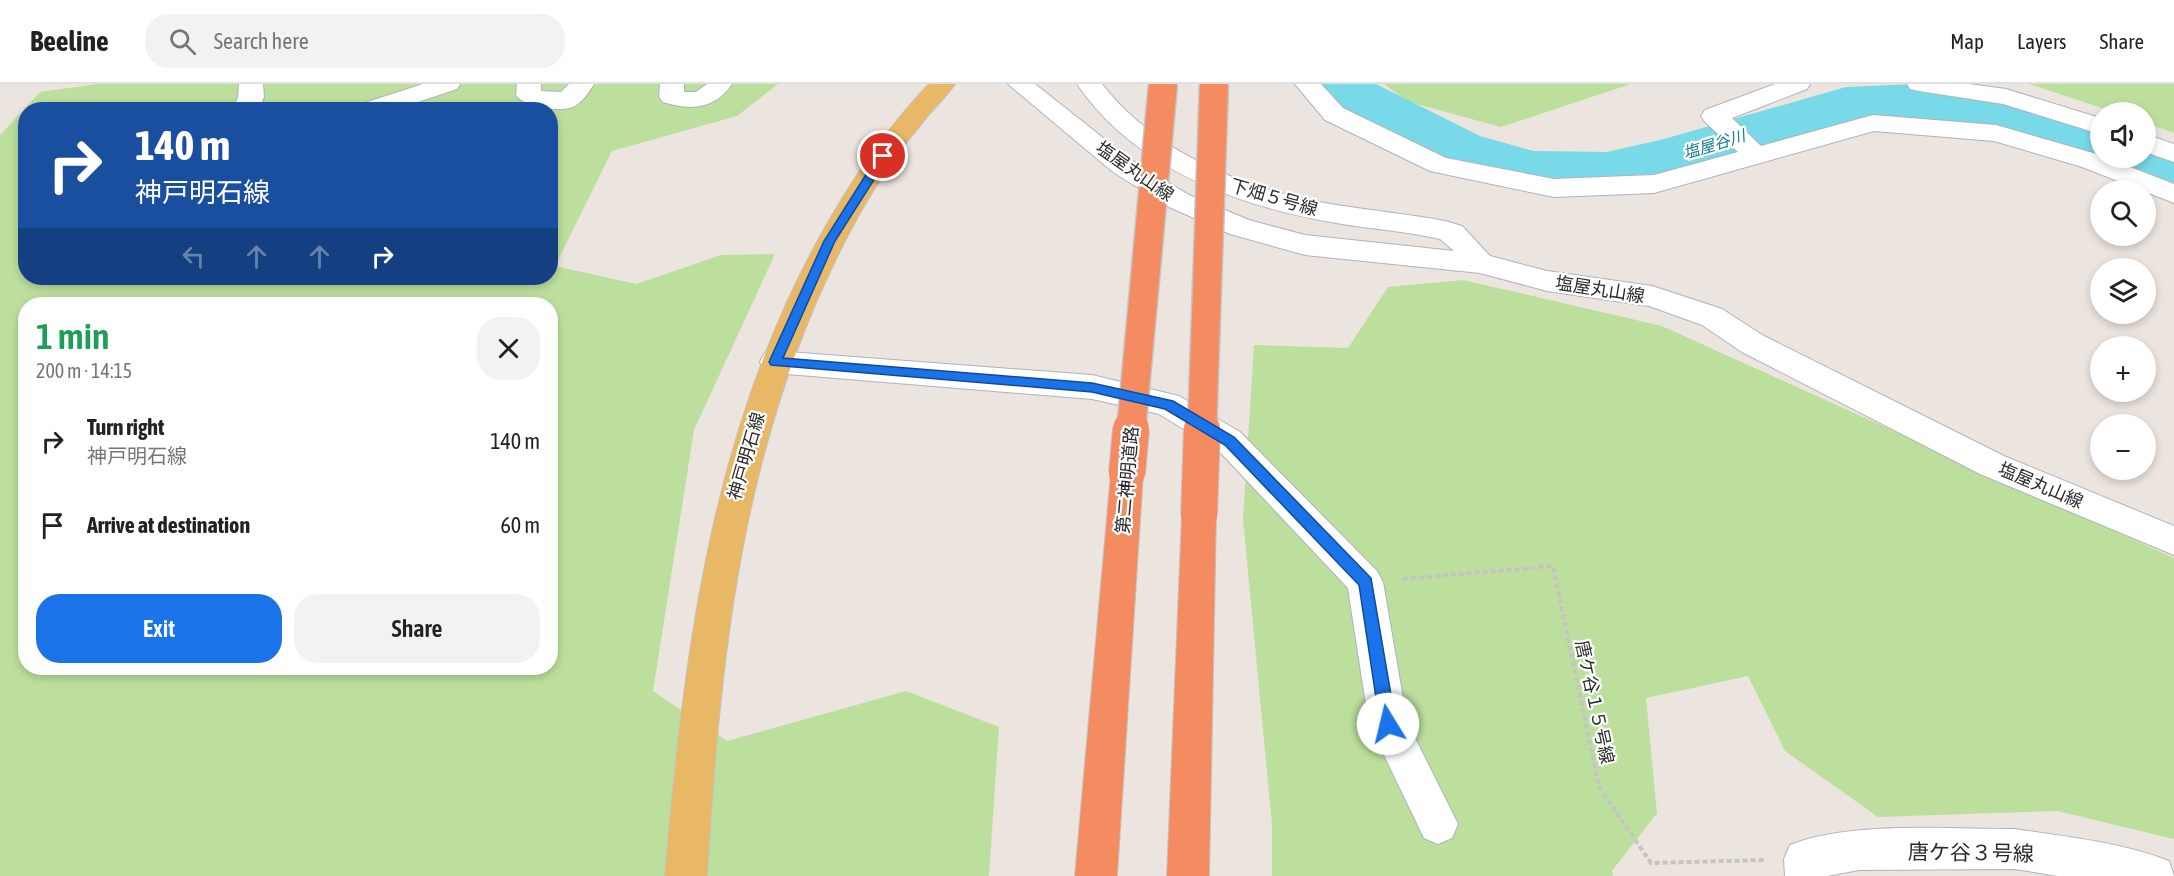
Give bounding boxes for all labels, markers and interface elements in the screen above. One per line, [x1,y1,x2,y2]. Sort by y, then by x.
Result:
search box [145,14,565,68]
text: Beeline [30,25,109,57]
icon: search [166,25,199,58]
text: Search here [214,28,309,54]
text: Map [1950,29,1984,53]
text: Layers [2017,29,2067,53]
text: Share [2100,29,2144,53]
map controls [2090,102,2156,480]
button: sound [2090,102,2156,168]
text: 140 m [135,121,230,169]
water label: 塩屋谷川 [1681,125,1749,162]
icon: right [36,126,114,204]
pin [857,130,908,181]
street label: 塩屋丸山線 [1092,137,1178,205]
icon: arrive [866,139,899,172]
street label: 下畑５号線 [1228,175,1320,219]
text: 神戸明石線 [135,177,270,208]
button: search [2090,180,2156,246]
icon: left [177,240,210,273]
icon: ahead [240,240,273,273]
icon: ahead [303,240,336,273]
icon: right [366,240,399,273]
button: layers [2090,258,2156,324]
street label: 塩屋丸山線 [1554,272,1646,306]
text: 1 min [36,315,110,357]
button: close [477,317,540,380]
button: + [2090,336,2156,402]
text: 200 m · 14:15 [36,359,132,382]
street label: 神戸明石線 [724,410,768,502]
text: Turn right [87,414,164,440]
button: − [2090,414,2156,480]
icon: right [36,425,69,458]
street label: 第二神明道路 [1112,425,1142,535]
text: 140 m [490,428,540,454]
text: 神戸明石線 [87,444,187,467]
street label: 塩屋丸山線 [1995,458,2087,512]
icon: arrive [36,509,69,542]
text: Arrive at destination [87,512,250,538]
text: 60 m [500,512,540,538]
button: Exit [36,594,282,663]
button: Share [294,594,540,663]
street label: 唐ケ谷１５号線 [1572,638,1618,766]
position arrow [1356,692,1420,756]
street label: 唐ケ谷３号線 [1908,839,2034,865]

